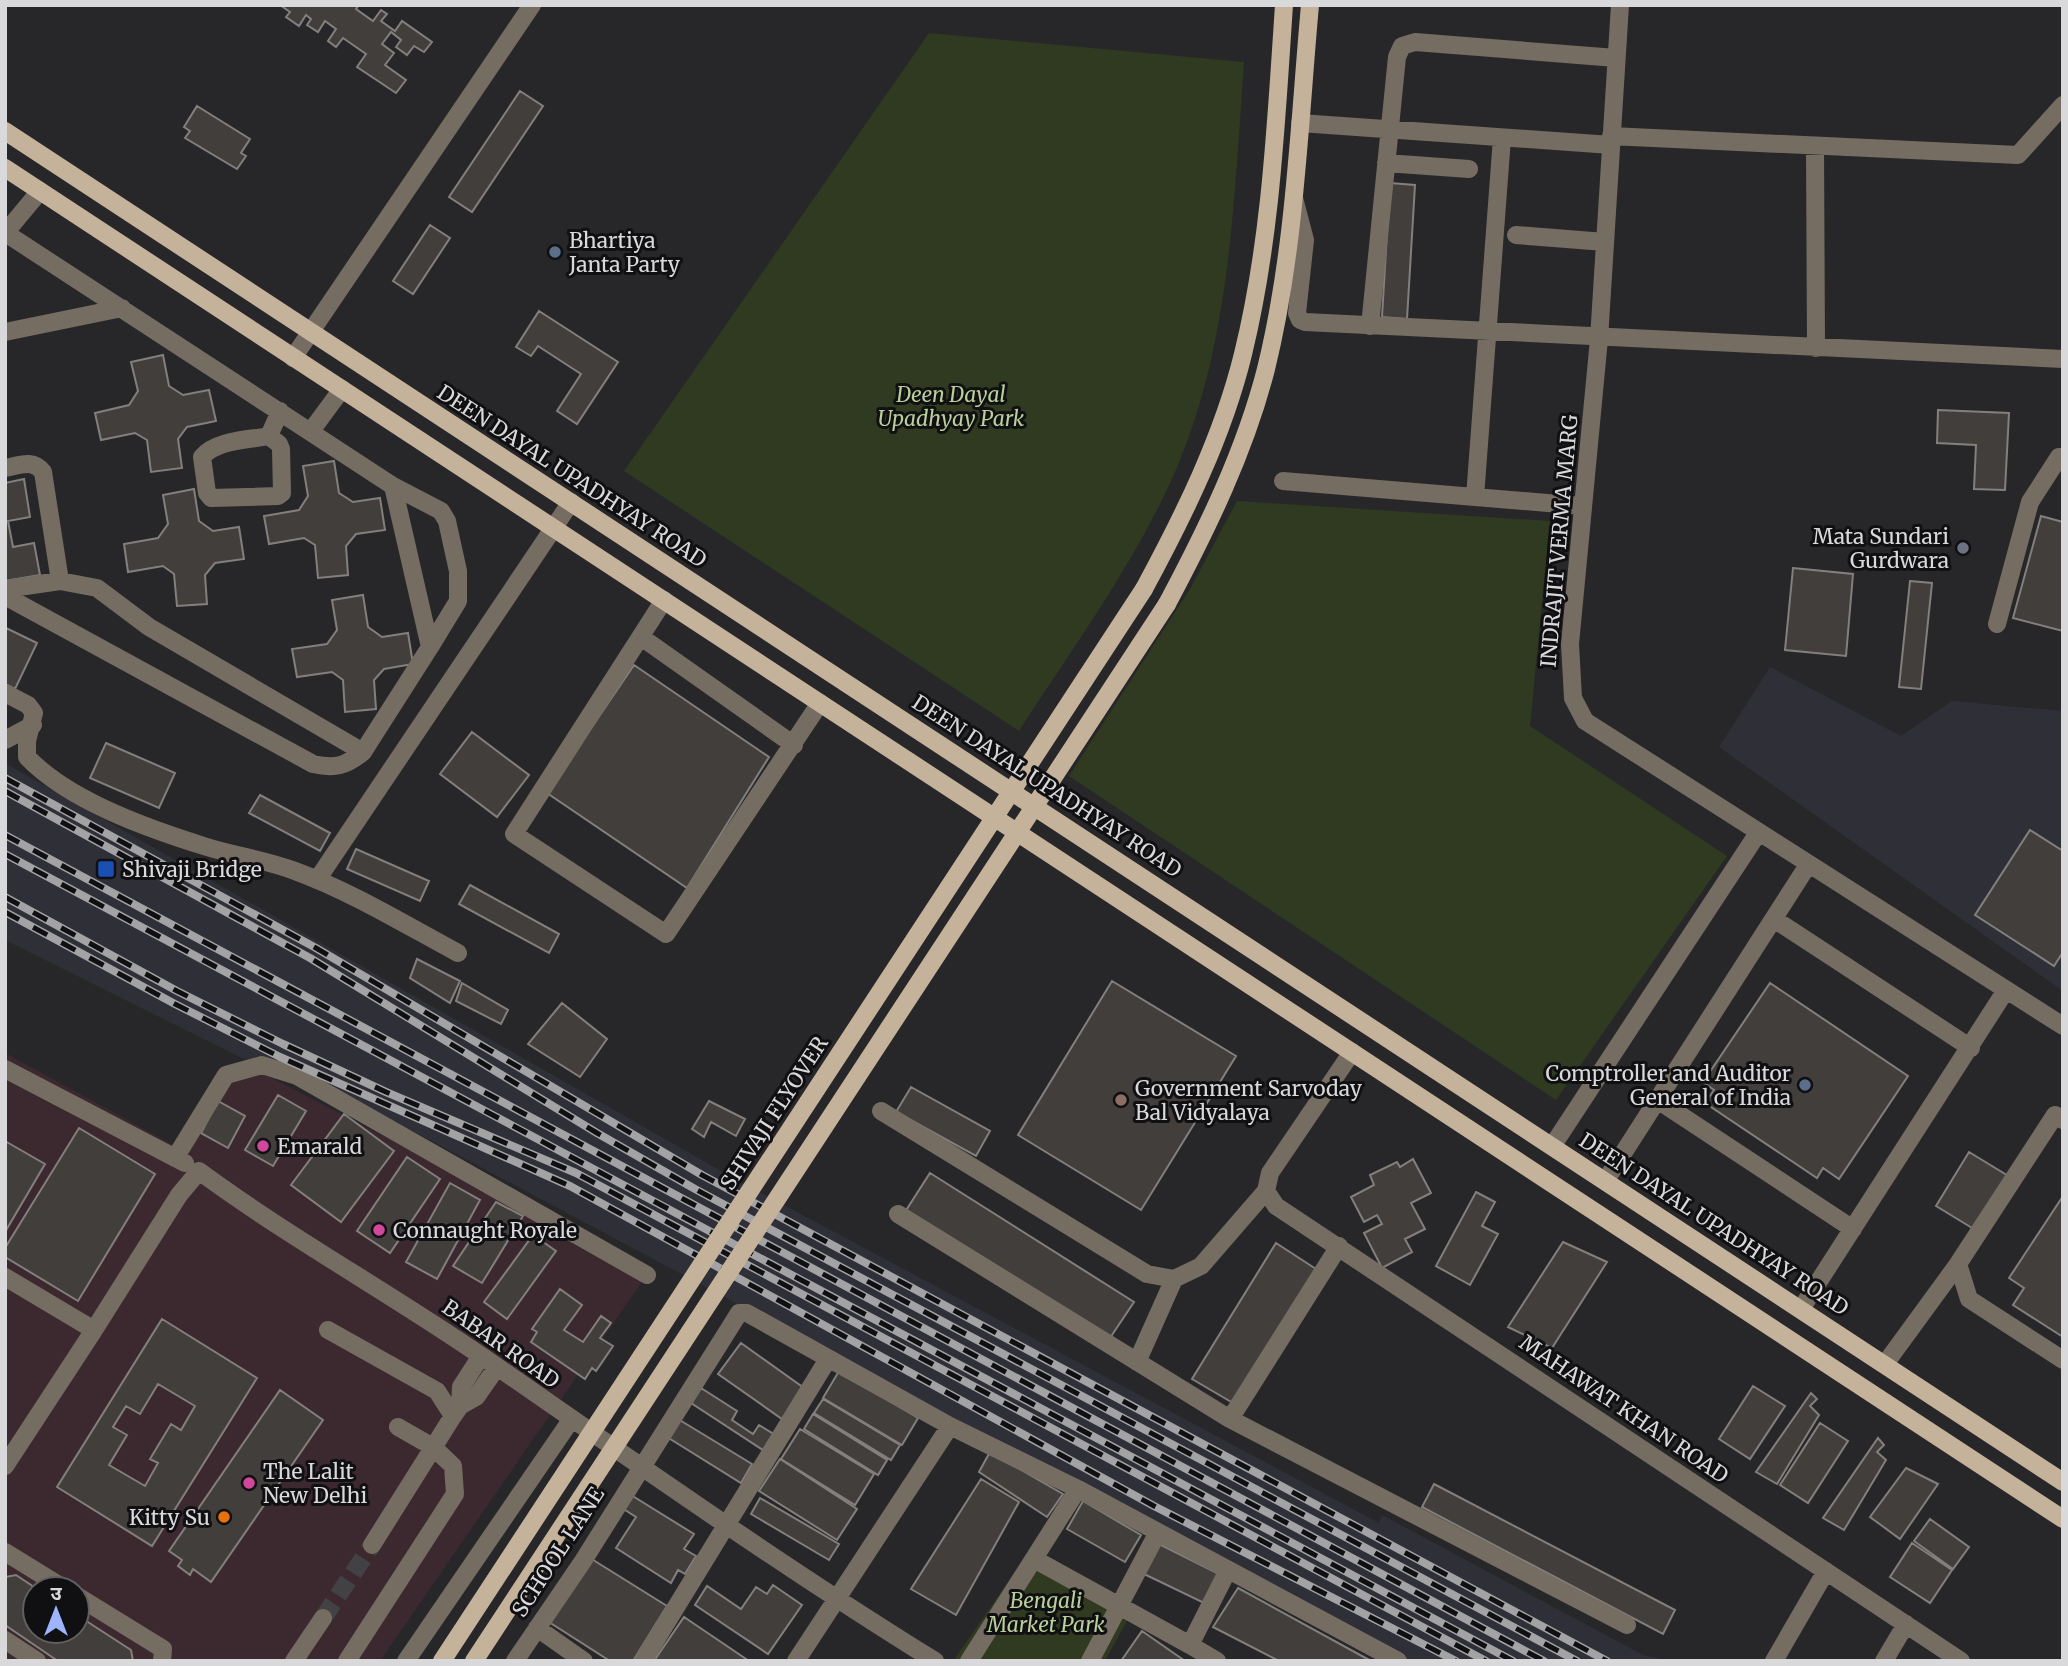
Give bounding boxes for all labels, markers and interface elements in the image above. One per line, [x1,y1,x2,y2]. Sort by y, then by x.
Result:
place label: Bhartiya Janta Party [568,227,681,278]
marker: Bhartiya Janta Party [547,244,563,260]
street label: DEEN DAYAL UPADHYAY ROAD [432,379,712,573]
park label: Deen Dayal Upadhyay Park [878,381,1025,432]
street label: INDRAJIT VERMA MARG [1534,413,1584,669]
place label: Mata Sundari Gurdwara [1813,523,1949,574]
marker: Mata Sundari Gurdwara [1955,540,1971,556]
street label: DEEN DAYAL UPADHYAY ROAD [907,689,1187,883]
place label: Shivaji Bridge [122,856,262,883]
marker: Shivaji Bridge [96,859,116,879]
street label: SHIVAJI FLYOVER [714,1031,834,1195]
place label: Comptroller and Auditor General of India [1545,1060,1791,1111]
place label: Government Sarvoday Bal Vidyalaya [1135,1075,1363,1126]
marker: Comptroller and Auditor General of India [1797,1077,1813,1093]
marker: Government Sarvoday Bal Vidyalaya [1113,1092,1129,1108]
street label: DEEN DAYAL UPADHYAY ROAD [1574,1127,1854,1321]
place label: Emarald [277,1133,362,1160]
marker: Emarald [255,1138,271,1154]
place label: Connaught Royale [393,1217,577,1244]
marker: Connaught Royale [371,1222,387,1238]
street label: BABAR ROAD [437,1294,565,1394]
street label: MAHAWAT KHAN ROAD [1514,1329,1734,1489]
place label: The Lalit New Delhi [263,1458,367,1509]
marker: The Lalit New Delhi [241,1475,257,1491]
street label: SCHOOL LANE [506,1481,610,1622]
place label: Kitty Su [129,1504,210,1531]
marker: Kitty Su [216,1509,232,1525]
north arrow [21,1575,91,1645]
text: उ [50,1581,62,1605]
park label: Bengali Market Park [986,1587,1105,1638]

